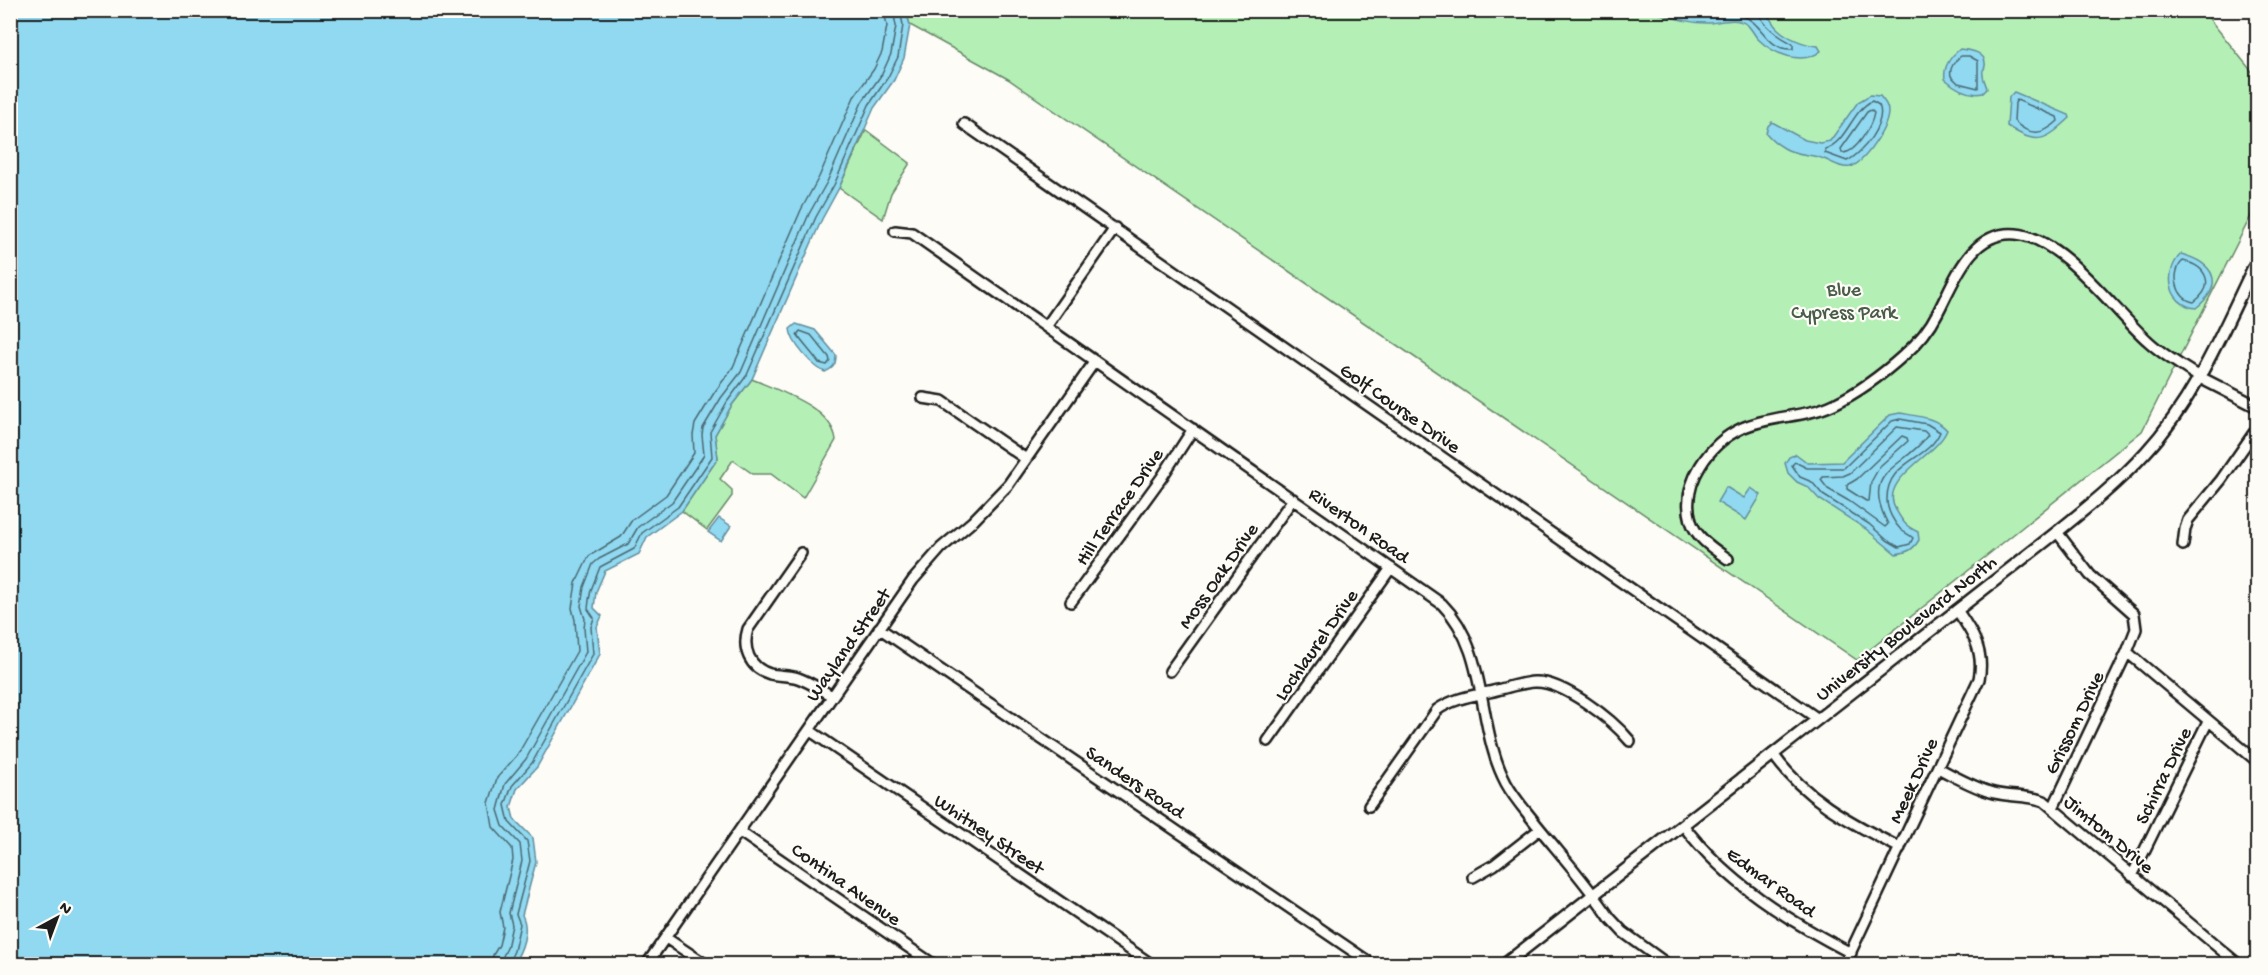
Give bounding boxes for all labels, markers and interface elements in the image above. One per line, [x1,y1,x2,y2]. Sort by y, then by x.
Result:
park label: Blue Cypress Park [1791,280,1899,326]
street label: Golf Course Drive [1334,360,1464,460]
street label: Hill Terrace Drive [1072,444,1170,571]
street label: Riverton Road [1303,484,1415,571]
street label: Moss Oak Drive [1175,519,1265,634]
street label: University Boulevard North [1812,552,2003,708]
street label: Wayland Street [802,584,898,707]
street label: Lochlaurel Drive [1271,586,1365,706]
street label: Grissom Drive [2041,668,2111,779]
street label: Schirra Drive [2132,724,2199,829]
street label: Meek Drive [1885,734,1945,828]
street label: Sanders Road [1080,742,1190,827]
street label: Whitney Street [929,791,1049,882]
street label: Jimtom Drive [2058,791,2158,880]
street label: Contina Avenue [786,840,905,933]
street label: Edmar Road [1721,844,1821,925]
north arrow [27,888,87,948]
text: N [54,899,75,920]

